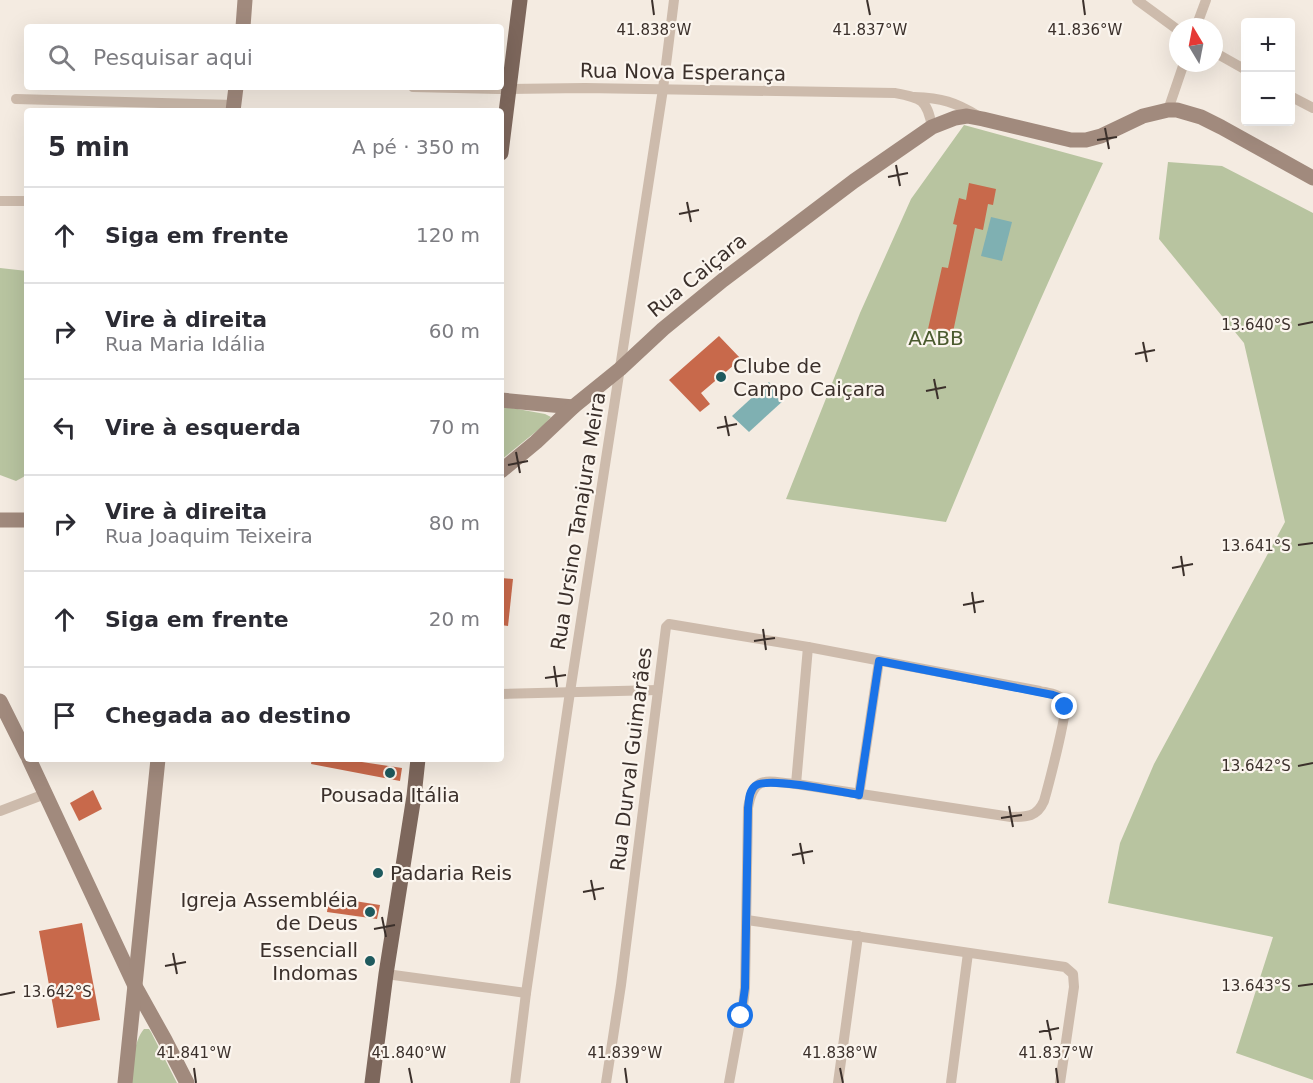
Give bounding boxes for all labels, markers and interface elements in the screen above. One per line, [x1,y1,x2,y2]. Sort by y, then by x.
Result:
north arrow [1169,18,1223,72]
map controls [1241,18,1295,126]
button: + [1241,18,1295,72]
text: 41.838°W [617,21,692,39]
text: 41.837°W [833,21,908,39]
text: 41.836°W [1048,21,1123,39]
search box [24,24,504,90]
icon: search [45,41,78,74]
text: Pesquisar aqui [93,45,253,70]
street label: Rua Nova Esperança [580,58,786,86]
button: − [1241,72,1295,126]
text: 5 min [48,132,130,162]
text: A pé · 350 m [352,135,480,159]
icon: ahead [48,219,81,252]
text: Siga em frente [105,223,289,248]
text: 120 m [416,223,480,247]
street label: Rua Caiçara [643,228,751,322]
text: Vire à direita [105,307,267,332]
icon: right [48,315,81,348]
text: 13.640°S [1221,316,1291,334]
text: 60 m [429,319,480,343]
park label: AABB [908,326,964,350]
text: Rua Maria Idália [105,332,265,356]
place label: Clube de Campo Caiçara [733,354,886,401]
marker: Clube de Campo Caiçara [714,370,728,384]
street label: Rua Ursino Tanajura Meira [546,390,610,652]
icon: left [48,411,81,444]
text: Vire à esquerda [105,415,301,440]
text: 70 m [429,415,480,439]
text: Vire à direita [105,499,267,524]
icon: right [48,507,81,540]
text: 80 m [429,511,480,535]
text: Rua Joaquim Teixeira [105,524,313,548]
text: 13.641°S [1221,537,1291,555]
icon: ahead [48,603,81,636]
text: Siga em frente [105,607,289,632]
text: 20 m [429,607,480,631]
street label: Rua Durval Guimarães [605,646,657,872]
route end [1051,693,1077,719]
icon: arrive [48,699,81,732]
text: Chegada ao destino [105,703,351,728]
text: 13.642°S [1221,757,1291,775]
marker: Pousada Itália [383,766,397,780]
place label: Pousada Itália [320,783,460,807]
place label: Padaria Reis [390,861,512,885]
marker: Padaria Reis [371,866,385,880]
place label: Igreja Assembléia de Deus [180,888,358,935]
marker: Igreja Assembléia de Deus [363,905,377,919]
place label: Essenciall Indomas [260,938,358,985]
marker: Essenciall Indomas [363,954,377,968]
text: 13.643°S [1221,977,1291,995]
text: 13.642°S [22,983,92,1001]
route start [727,1002,753,1028]
text: 41.841°W [157,1044,232,1062]
text: 41.840°W [372,1044,447,1062]
text: 41.839°W [588,1044,663,1062]
text: 41.838°W [803,1044,878,1062]
text: 41.837°W [1019,1044,1094,1062]

